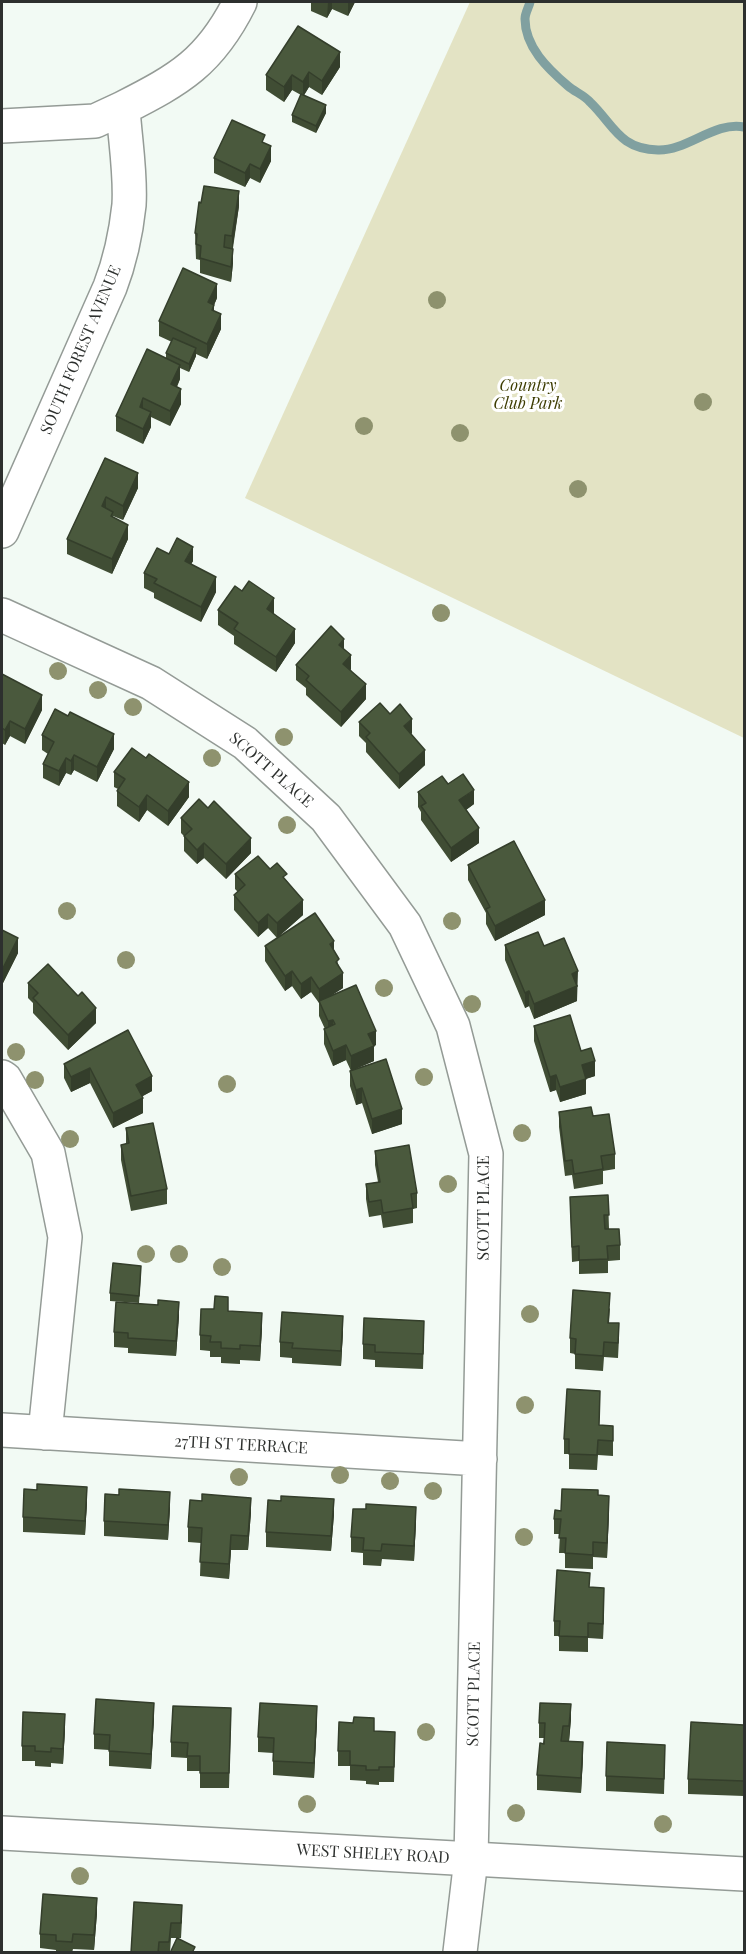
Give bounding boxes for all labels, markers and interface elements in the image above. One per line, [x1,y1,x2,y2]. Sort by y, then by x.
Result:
street label: SOUTH FOREST AVENUE [37,263,125,437]
park label: Country Club Park [493,376,563,414]
street label: SCOTT PLACE [225,728,317,812]
street label: SCOTT PLACE [474,1156,494,1260]
street label: 27TH ST TERRACE [174,1432,308,1458]
street label: SCOTT PLACE [463,1641,485,1747]
street label: WEST SHELEY ROAD [296,1840,450,1868]

